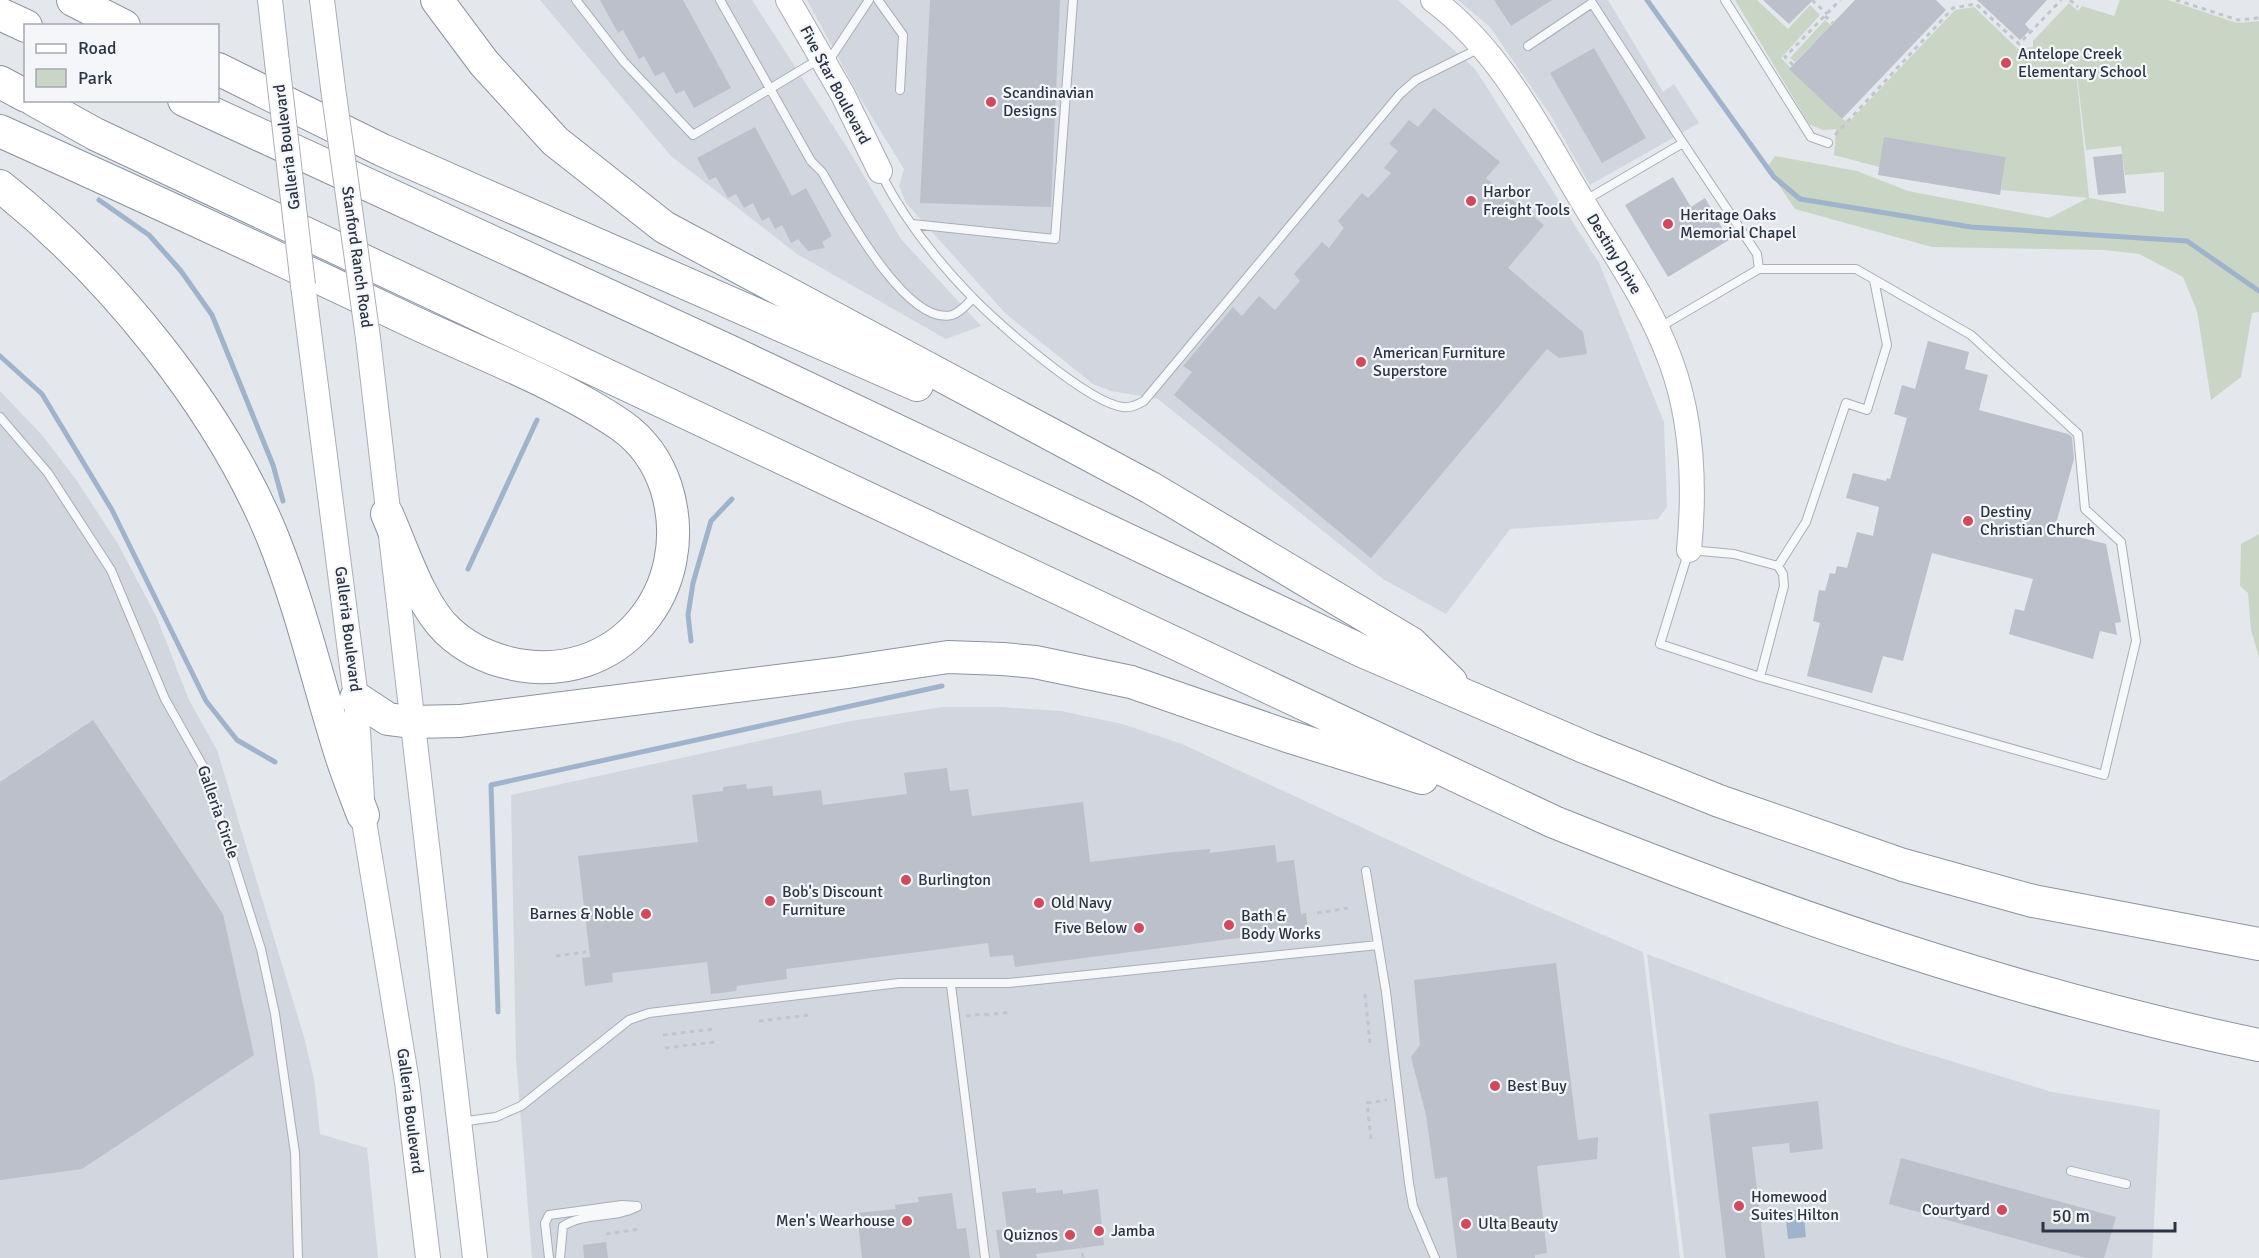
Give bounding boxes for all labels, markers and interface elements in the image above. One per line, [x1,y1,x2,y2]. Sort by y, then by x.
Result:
street label: Five Star Boulevard [795,22,875,148]
legend [24,24,219,102]
text: Road [78,37,117,59]
place label: Antelope Creek Elementary School [2018,44,2147,82]
marker: Antelope Creek Elementary School [1999,56,2013,70]
text: Park [78,67,113,89]
street label: Galleria Boulevard [269,83,305,211]
place label: Scandinavian Designs [1003,83,1094,121]
marker: Scandinavian Designs [984,95,998,109]
place label: Harbor Freight Tools [1483,182,1570,220]
street label: Stanford Ranch Road [337,185,377,329]
marker: Harbor Freight Tools [1464,194,1478,208]
place label: Heritage Oaks Memorial Chapel [1680,205,1797,243]
street label: Destiny Drive [1582,210,1646,298]
marker: Heritage Oaks Memorial Chapel [1661,217,1675,231]
place label: American Furniture Superstore [1373,343,1505,381]
marker: American Furniture Superstore [1354,355,1368,369]
place label: Destiny Christian Church [1980,502,2095,540]
marker: Destiny Christian Church [1961,514,1975,528]
street label: Galleria Boulevard [330,565,366,693]
street label: Galleria Circle [193,763,243,861]
place label: Burlington [918,870,991,890]
marker: Burlington [899,873,913,887]
place label: Bob's Discount Furniture [782,882,883,920]
place label: Old Navy [1051,893,1112,913]
marker: Bob's Discount Furniture [763,894,777,908]
marker: Old Navy [1032,896,1046,910]
place label: Barnes & Noble [529,904,634,924]
place label: Bath & Body Works [1241,906,1321,944]
marker: Barnes & Noble [639,907,653,921]
place label: Five Below [1054,918,1127,938]
marker: Bath & Body Works [1222,918,1236,932]
marker: Five Below [1132,921,1146,935]
street label: Galleria Boulevard [392,1047,428,1175]
place label: Best Buy [1507,1076,1567,1096]
marker: Best Buy [1488,1079,1502,1093]
place label: Homewood Suites Hilton [1751,1187,1839,1225]
scale bar [2043,1195,2175,1233]
marker: Homewood Suites Hilton [1732,1199,1746,1213]
place label: Courtyard [1922,1200,1990,1220]
marker: Courtyard [1995,1203,2009,1217]
text: 50 m [2052,1205,2090,1227]
place label: Men's Wearhouse [776,1211,895,1231]
marker: Men's Wearhouse [900,1214,914,1228]
place label: Ulta Beauty [1478,1214,1559,1234]
marker: Ulta Beauty [1459,1217,1473,1231]
place label: Jamba [1111,1221,1155,1241]
marker: Jamba [1092,1224,1106,1238]
place label: Quiznos [1003,1225,1058,1245]
marker: Quiznos [1063,1228,1077,1242]

